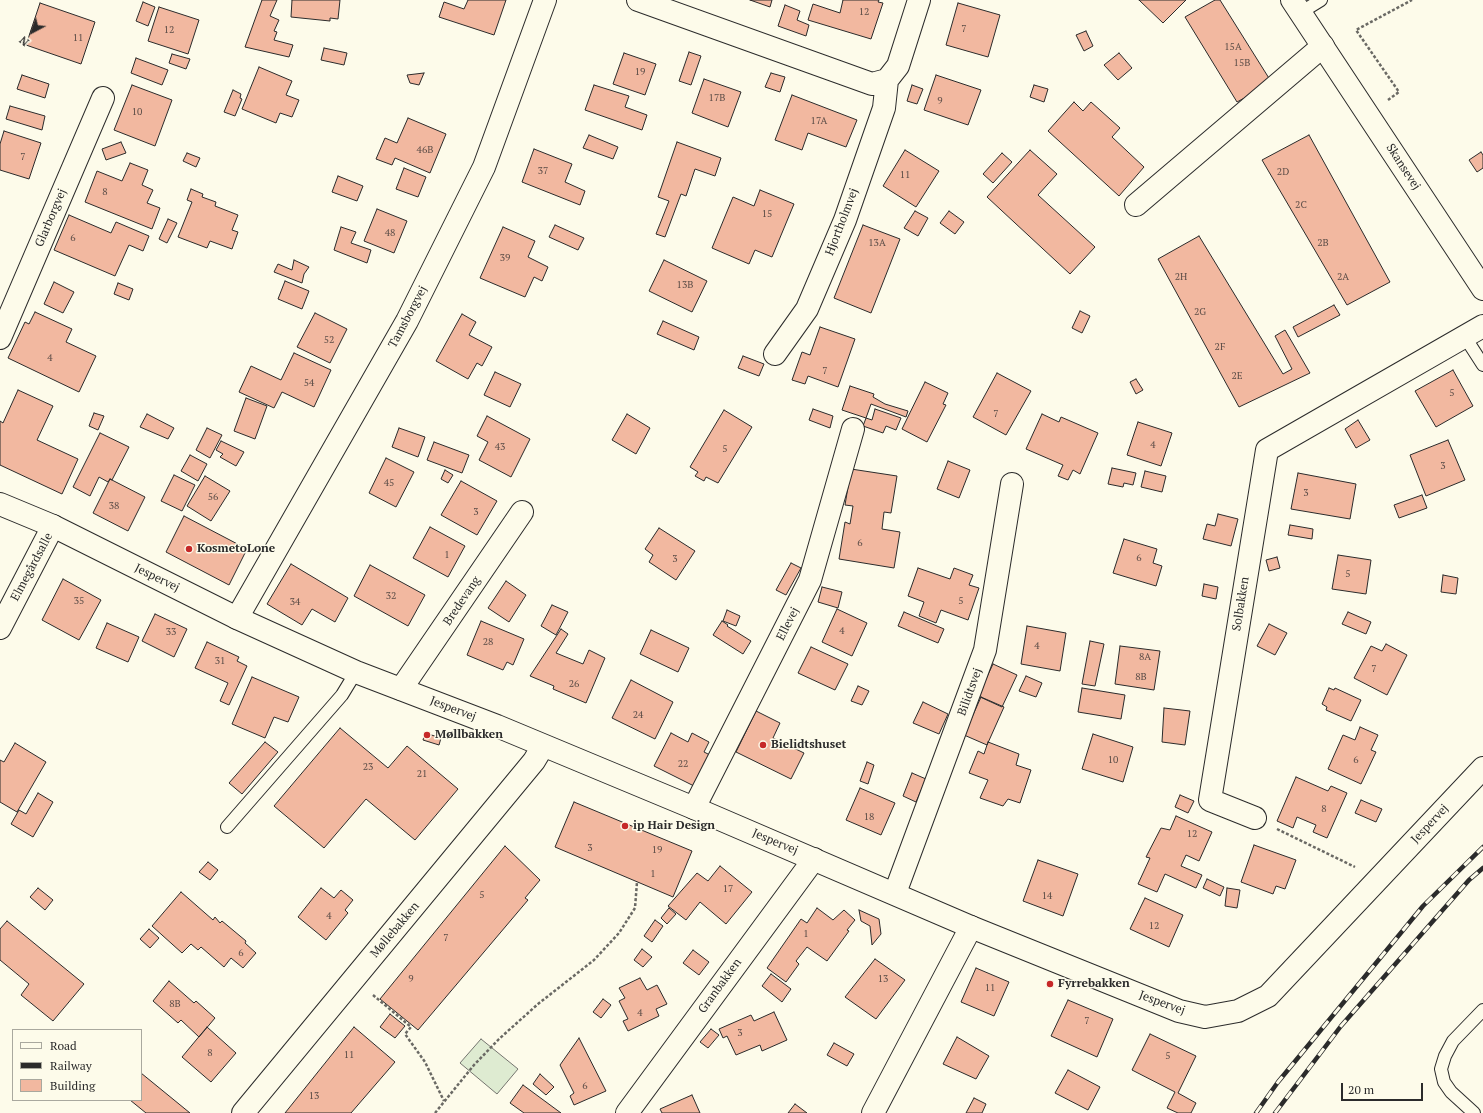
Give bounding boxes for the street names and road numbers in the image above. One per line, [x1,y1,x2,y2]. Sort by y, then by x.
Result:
street label: Skansevej [1383,141,1423,193]
street label: Hjortholmvej [823,186,861,258]
street label: Glarborgvej [32,187,70,249]
street label: Tamsborgvej [386,284,430,350]
street label: Elmegårdsalle [8,530,56,604]
street label: Jespervej [132,561,182,595]
street label: Bredevang [440,574,484,628]
street label: Solbakken [1230,576,1252,632]
street label: Ellevej [774,605,802,643]
street label: Bilidtsvej [955,666,985,718]
street label: Jespervej [428,694,478,724]
street label: Jespervej [1408,801,1452,847]
street label: Jespervej [750,826,800,858]
street label: Møllebakken [368,899,422,961]
street label: Granbakken [695,956,745,1016]
street label: Jespervej [1137,988,1187,1018]

